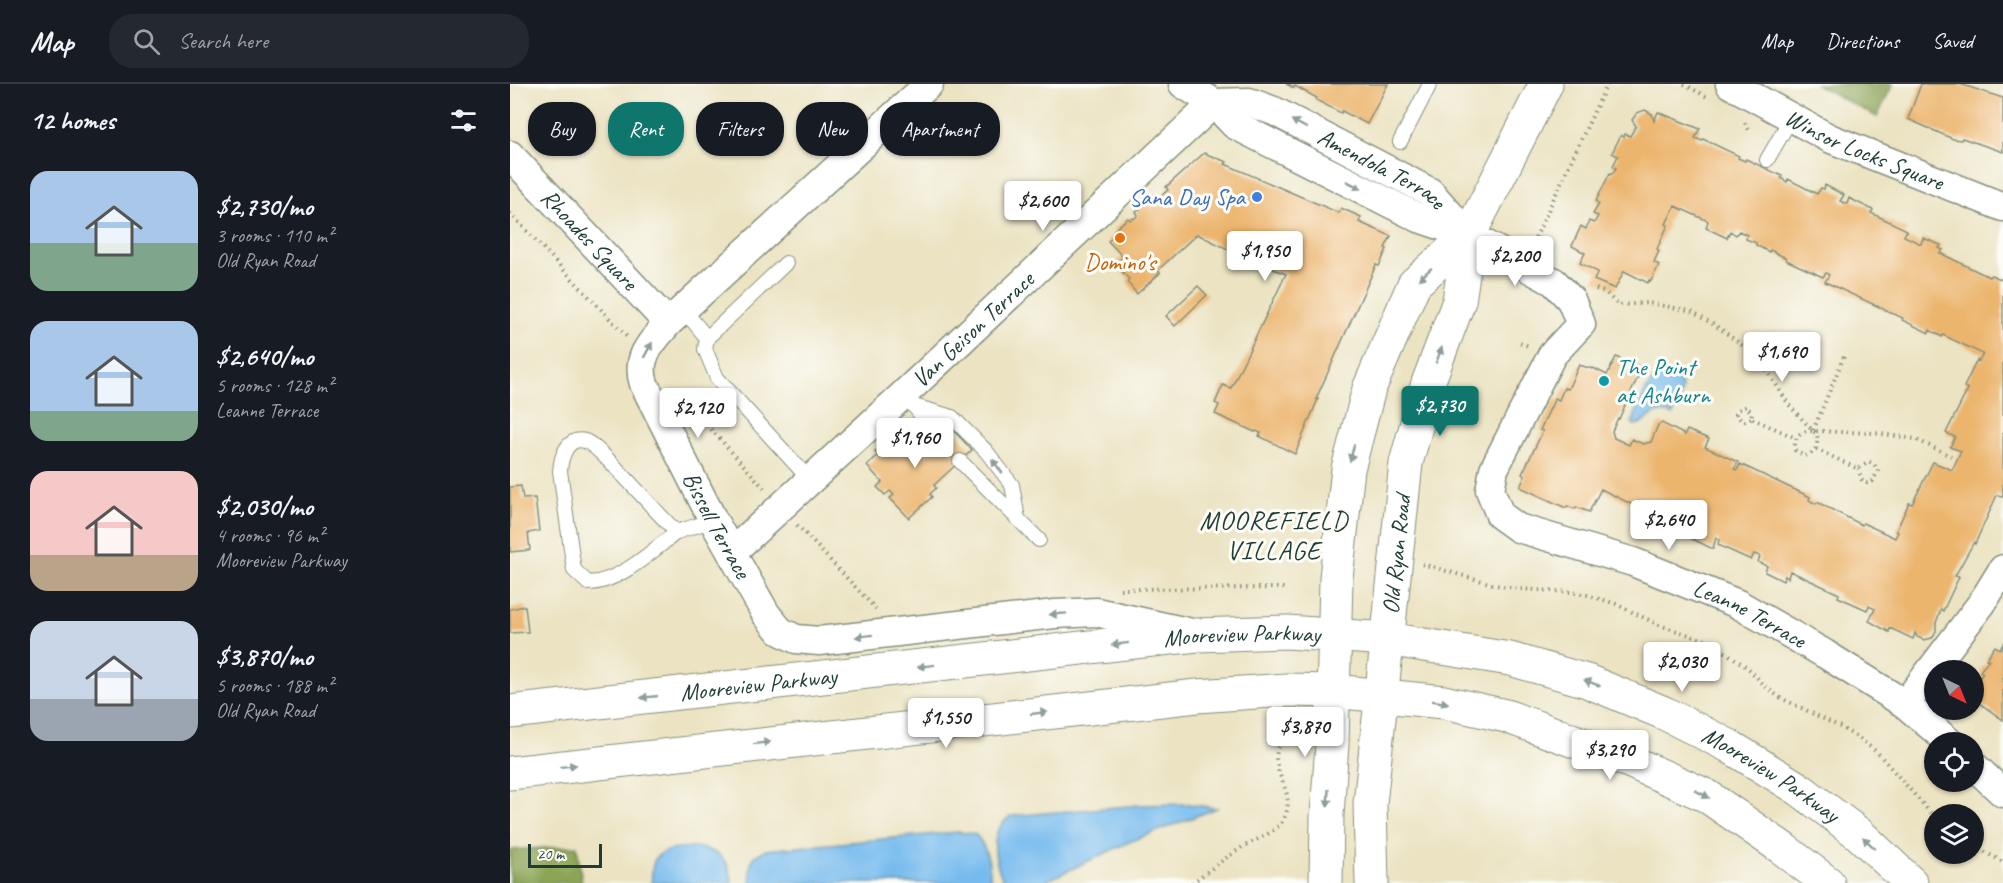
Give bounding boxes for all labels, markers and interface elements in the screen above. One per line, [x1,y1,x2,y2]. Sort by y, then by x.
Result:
search box [109,14,529,68]
text: Map [30,24,73,59]
icon: search [130,25,163,58]
text: Search here [178,27,268,55]
text: Map [1761,28,1793,54]
text: Directions [1826,28,1899,54]
text: Saved [1932,28,1973,54]
chip: Buy [528,102,596,156]
chip: Rent [608,102,684,156]
chip: Filters [696,102,784,156]
chip: New [796,102,868,156]
chip: Apartment [880,102,1000,156]
street label: Winsor Locks Square [1780,102,1950,198]
text: 12 homes [30,104,115,137]
icon: filters [447,104,480,137]
one-way arrow [1290,119,1307,129]
street label: Amendola Terrace [1313,121,1454,217]
one-way arrow [1345,180,1362,190]
pin: $2,600 [994,181,1092,232]
street label: Rhoades Square [535,182,646,298]
place label: Sana Day Spa [1129,182,1246,212]
text: $2,600 [1018,188,1068,213]
text: $2,730/mo [216,190,313,223]
marker: Sana Day Spa [1250,190,1264,204]
icon: home [78,195,150,267]
text: 3 rooms · 110 m² [216,223,333,248]
marker: Domino's [1113,231,1127,245]
pin: $1,950 [1216,231,1314,282]
pin: $2,200 [1466,236,1564,287]
text: $1,950 [1241,238,1289,263]
text: $2,200 [1491,243,1539,268]
place label: Domino's [1085,247,1158,277]
text: Old Ryan Road [216,248,315,273]
street label: Van Geison Terrace [906,263,1042,394]
one-way arrow [1418,267,1433,280]
pin: $1,690 [1733,332,1831,383]
text: $1,690 [1757,339,1807,364]
text: $2,640/mo [216,340,314,373]
one-way arrow [643,341,653,358]
icon: home [78,345,150,417]
one-way arrow [1435,346,1444,364]
place label: The Point at Ashburn [1616,352,1711,410]
text: 5 rooms · 128 m² [216,373,333,398]
marker: The Point at Ashburn [1597,374,1611,388]
pin: $2,730 [1391,386,1489,437]
pin: $2,120 [649,388,747,439]
text: $2,730 [1416,393,1464,418]
text: $2,120 [674,395,722,420]
text: Leanne Terrace [216,398,318,423]
pin: $1,960 [866,418,964,469]
text: $1,960 [890,425,940,450]
one-way arrow [1347,444,1356,462]
one-way arrow [992,458,1004,473]
street label: Bissell Terrace [676,467,759,585]
text: $2,030/mo [216,490,313,523]
street label: Old Ryan Road [1375,490,1418,615]
icon: home [78,495,150,567]
pin: $2,640 [1620,500,1718,551]
district label: MOOREFIELD VILLAGE [1199,504,1349,567]
text: $2,640 [1644,507,1694,532]
text: 4 rooms · 96 m² [216,523,324,548]
text: Mooreview Parkway [216,548,347,573]
street label: Leanne Terrace [1689,573,1813,656]
one-way arrow [1048,609,1067,619]
street label: Mooreview Parkway [1162,617,1323,654]
one-way arrow [854,631,873,641]
one-way arrow [1110,639,1129,649]
text: $3,870/mo [216,640,313,673]
pin: $2,030 [1633,642,1731,693]
icon: home [78,645,150,717]
text: $2,030 [1658,649,1706,674]
street label: Mooreview Parkway [679,660,840,708]
north arrow [1924,660,1984,720]
map controls [1924,660,1984,864]
one-way arrow [917,662,936,671]
text: 5 rooms · 188 m² [216,673,333,698]
one-way arrow [1583,678,1601,688]
one-way arrow [639,692,658,702]
one-way arrow [1431,697,1450,706]
text: Old Ryan Road [216,698,315,723]
pin: $1,550 [897,698,995,749]
text: $1,550 [922,705,970,730]
pin: $3,870 [1256,707,1354,758]
one-way arrow [1030,708,1049,718]
text: $3,870 [1281,714,1329,739]
street label: Mooreview Parkway [1697,720,1847,830]
pin: $3,290 [1561,730,1659,781]
button: locate [1924,732,1984,792]
text: $3,290 [1586,737,1634,762]
one-way arrow [752,739,771,748]
one-way arrow [559,761,578,771]
one-way arrow [1324,788,1333,807]
one-way arrow [1694,789,1711,799]
button: layers [1924,804,1984,864]
one-way arrow [1861,836,1876,850]
scale bar [528,841,602,868]
text: 20 m [537,844,564,864]

